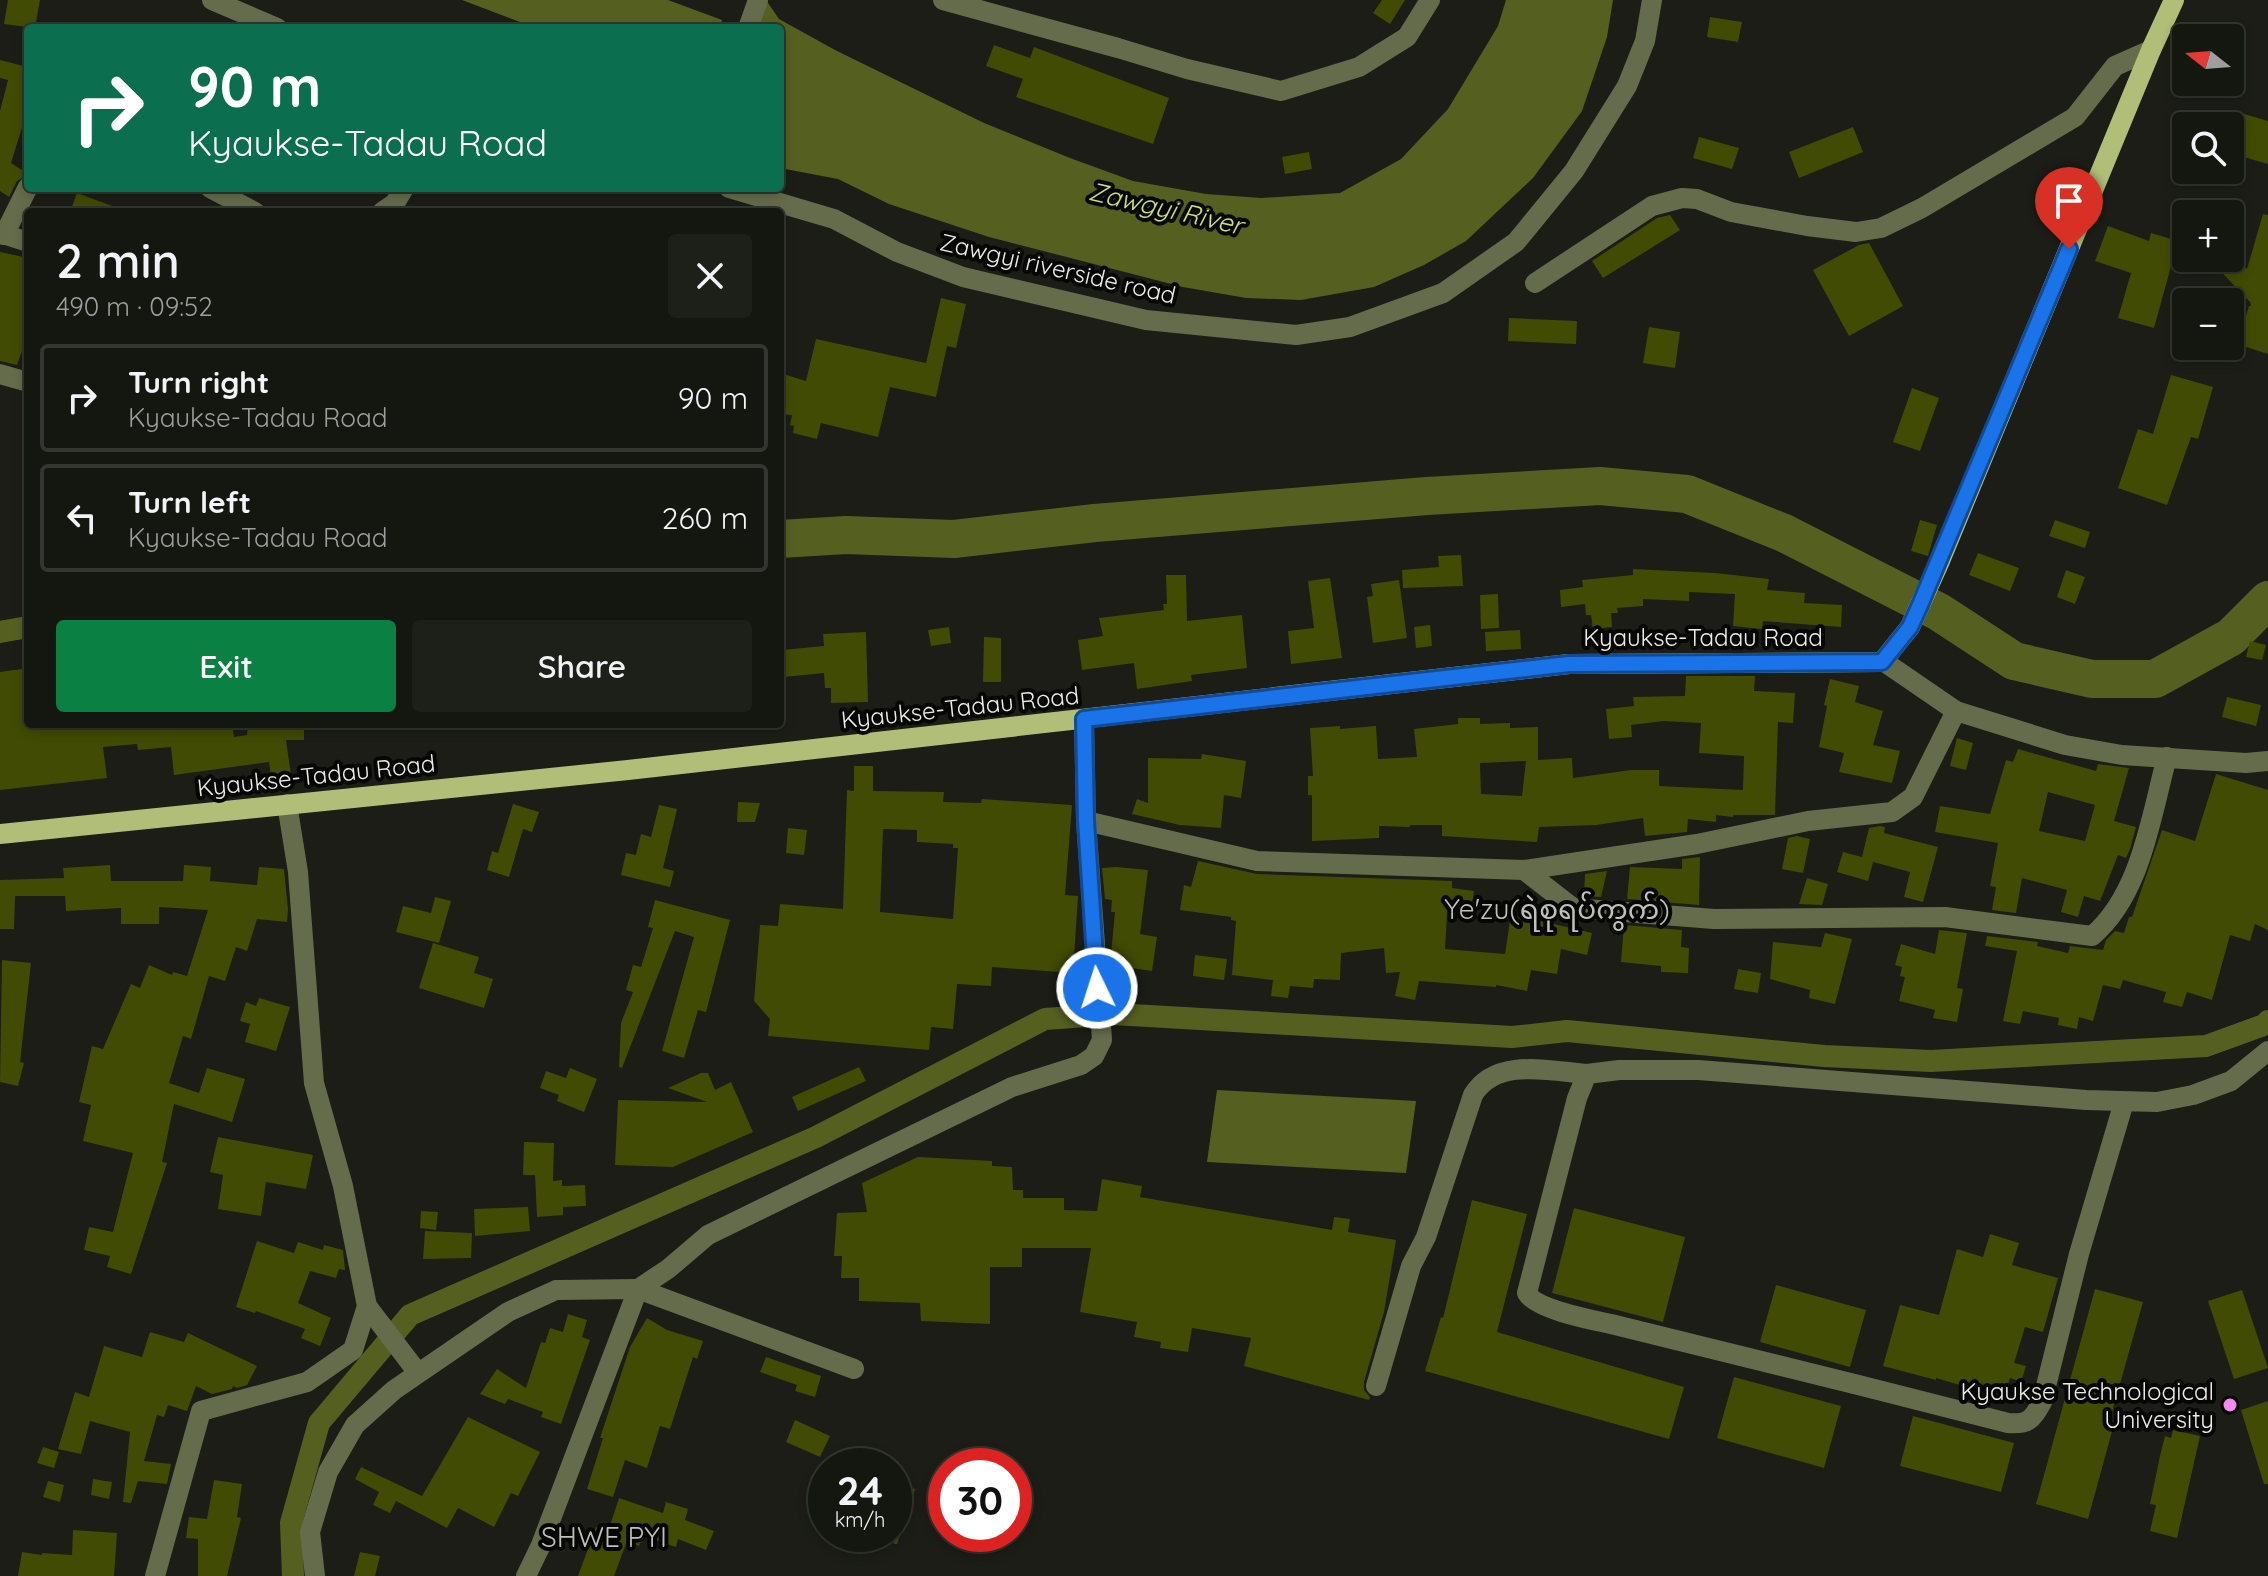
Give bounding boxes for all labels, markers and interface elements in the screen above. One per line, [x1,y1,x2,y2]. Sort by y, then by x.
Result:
north arrow [2172,24,2244,96]
map controls [2172,24,2244,360]
text: 90 m [188,51,322,121]
icon: right [56,56,160,160]
button: search [2172,112,2244,184]
text: Kyaukse-Tadau Road [188,120,547,165]
pin [2035,167,2103,249]
water label: Zawgyi River [1086,174,1249,242]
icon: arrive [2047,179,2091,223]
button: + [2172,200,2244,272]
street label: Zawgyi riverside road [937,226,1179,310]
text: 2 min [56,230,180,290]
button: close [668,234,752,318]
button: − [2172,288,2244,360]
text: 490 m · 09:52 [56,290,213,323]
text: Turn right [128,363,269,401]
icon: right [60,376,104,420]
text: 90 m [678,379,748,417]
text: Kyaukse-Tadau Road [128,401,387,434]
text: Turn left [128,483,251,521]
icon: left [60,496,104,540]
text: 260 m [662,499,748,537]
text: Kyaukse-Tadau Road [128,521,387,554]
button: Exit [56,620,396,712]
button: Share [412,620,752,712]
street label: Kyaukse-Tadau Road [1583,622,1823,652]
street label: Kyaukse-Tadau Road [839,680,1081,734]
street label: Kyaukse-Tadau Road [195,748,437,802]
district label: Ye'zu(ရဲစုရပ်ကွက်) [1444,891,1670,932]
position arrow [1055,946,1139,1030]
place label: Kyaukse Technological University [1961,1376,2214,1434]
marker: Kyaukse Technological University [2221,1396,2239,1414]
speed limit sign: 30 [928,1448,1032,1552]
text: 24 [837,1465,883,1515]
text: km/h [835,1507,885,1532]
district label: SHWE PYI [541,1519,667,1554]

